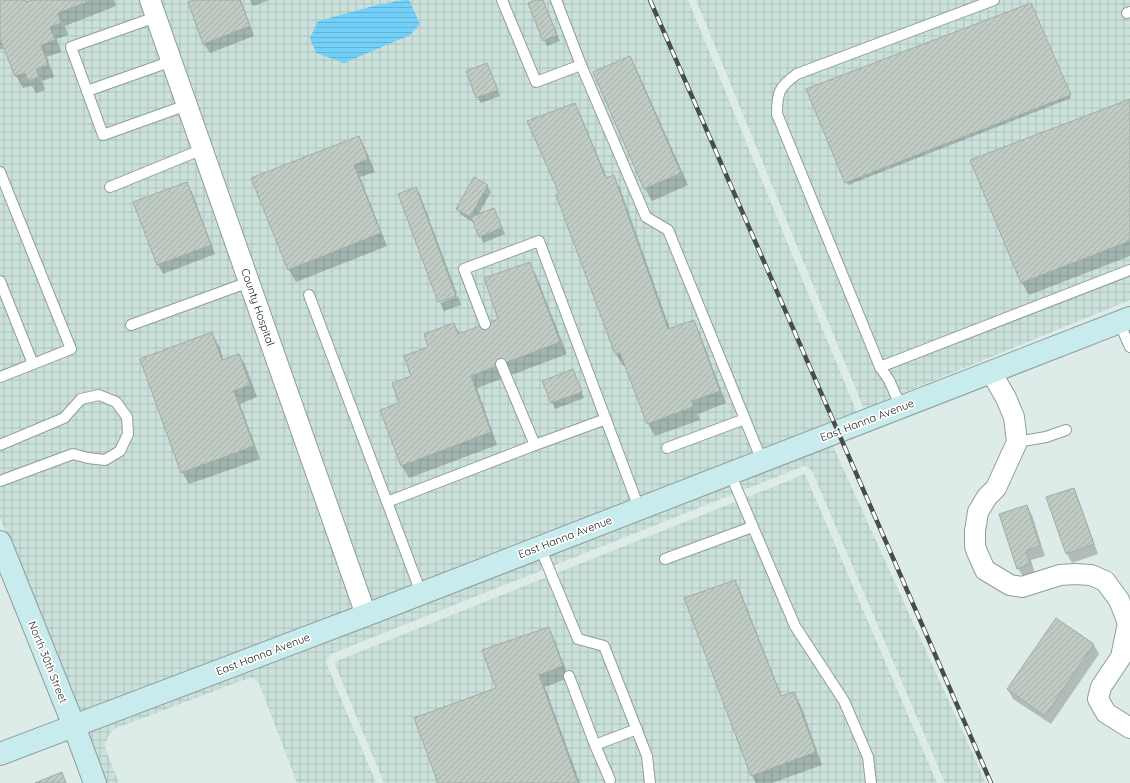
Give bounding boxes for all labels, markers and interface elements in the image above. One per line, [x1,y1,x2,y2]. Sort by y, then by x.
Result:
street label: County Hospital [238,266,278,348]
street label: East Hanna Avenue [818,396,916,444]
street label: East Hanna Avenue [516,513,614,561]
street label: North 30th Street [25,619,71,705]
street label: East Hanna Avenue [214,630,312,678]

